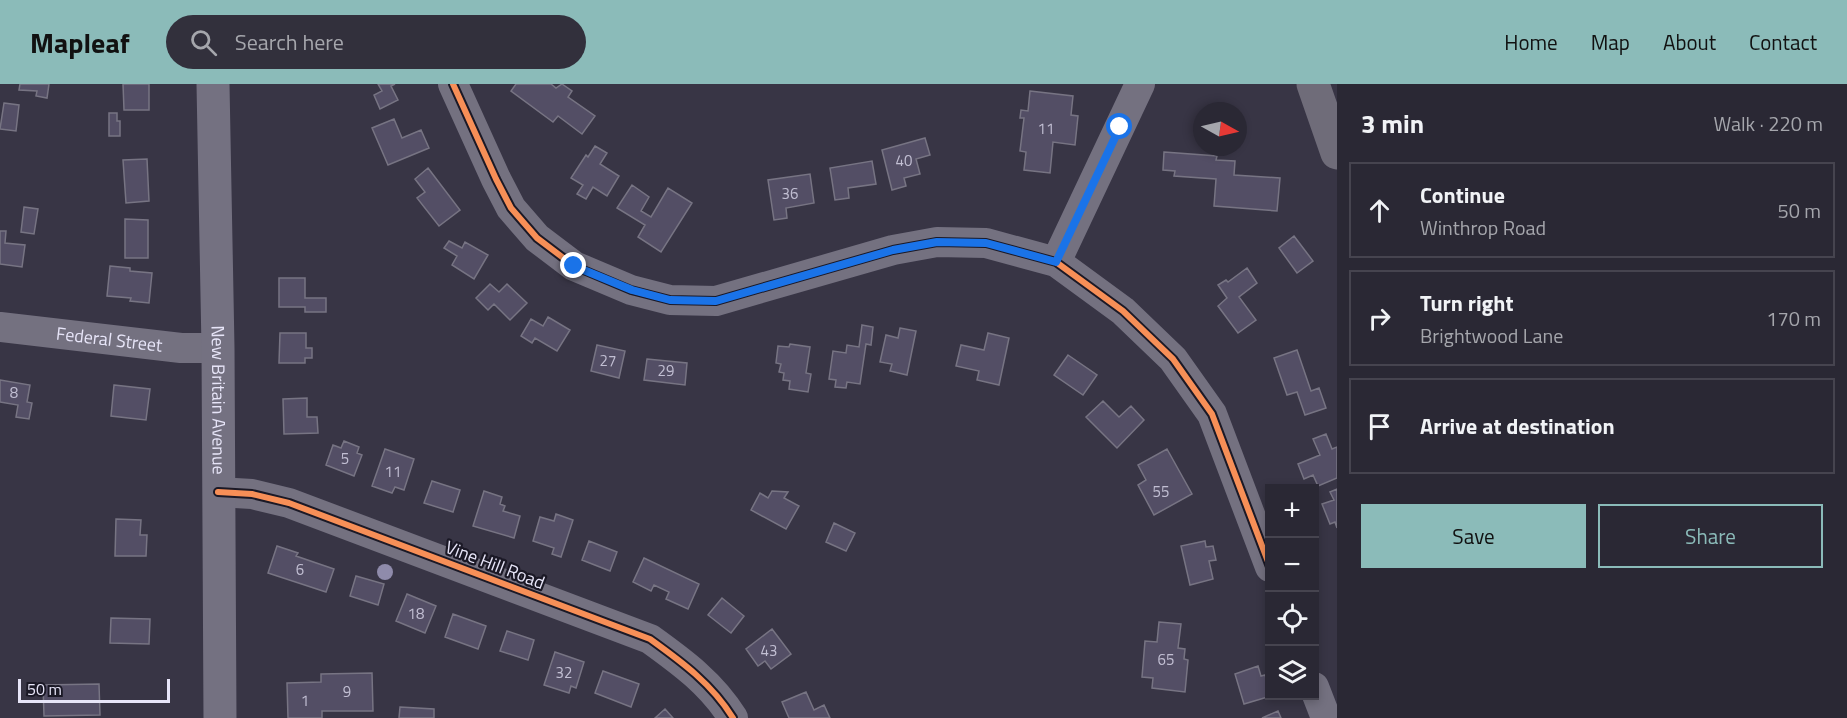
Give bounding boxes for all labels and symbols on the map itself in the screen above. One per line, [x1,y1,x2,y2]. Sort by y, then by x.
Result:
north arrow [1193,102,1247,156]
route start [1106,113,1132,139]
house number: 11 [1038,117,1054,140]
house number: 40 [896,149,912,172]
house number: 36 [782,182,798,205]
route end [560,252,586,278]
street label: Federal Street [55,320,165,359]
street label: New Britain Avenue [205,325,233,475]
house number: 27 [600,349,616,372]
house number: 29 [658,359,674,382]
house number: 8 [10,381,18,404]
house number: 5 [341,447,349,470]
house number: 11 [385,460,401,483]
house number: 55 [1153,480,1169,503]
street label: Vine Hill Road [442,533,549,596]
house number: 6 [296,558,304,581]
house number: 18 [408,602,424,625]
house number: 43 [761,639,777,662]
house number: 65 [1158,648,1174,671]
house number: 32 [556,661,572,684]
scale bar [18,676,170,704]
house number: 9 [343,680,351,703]
house number: 1 [301,689,309,712]

